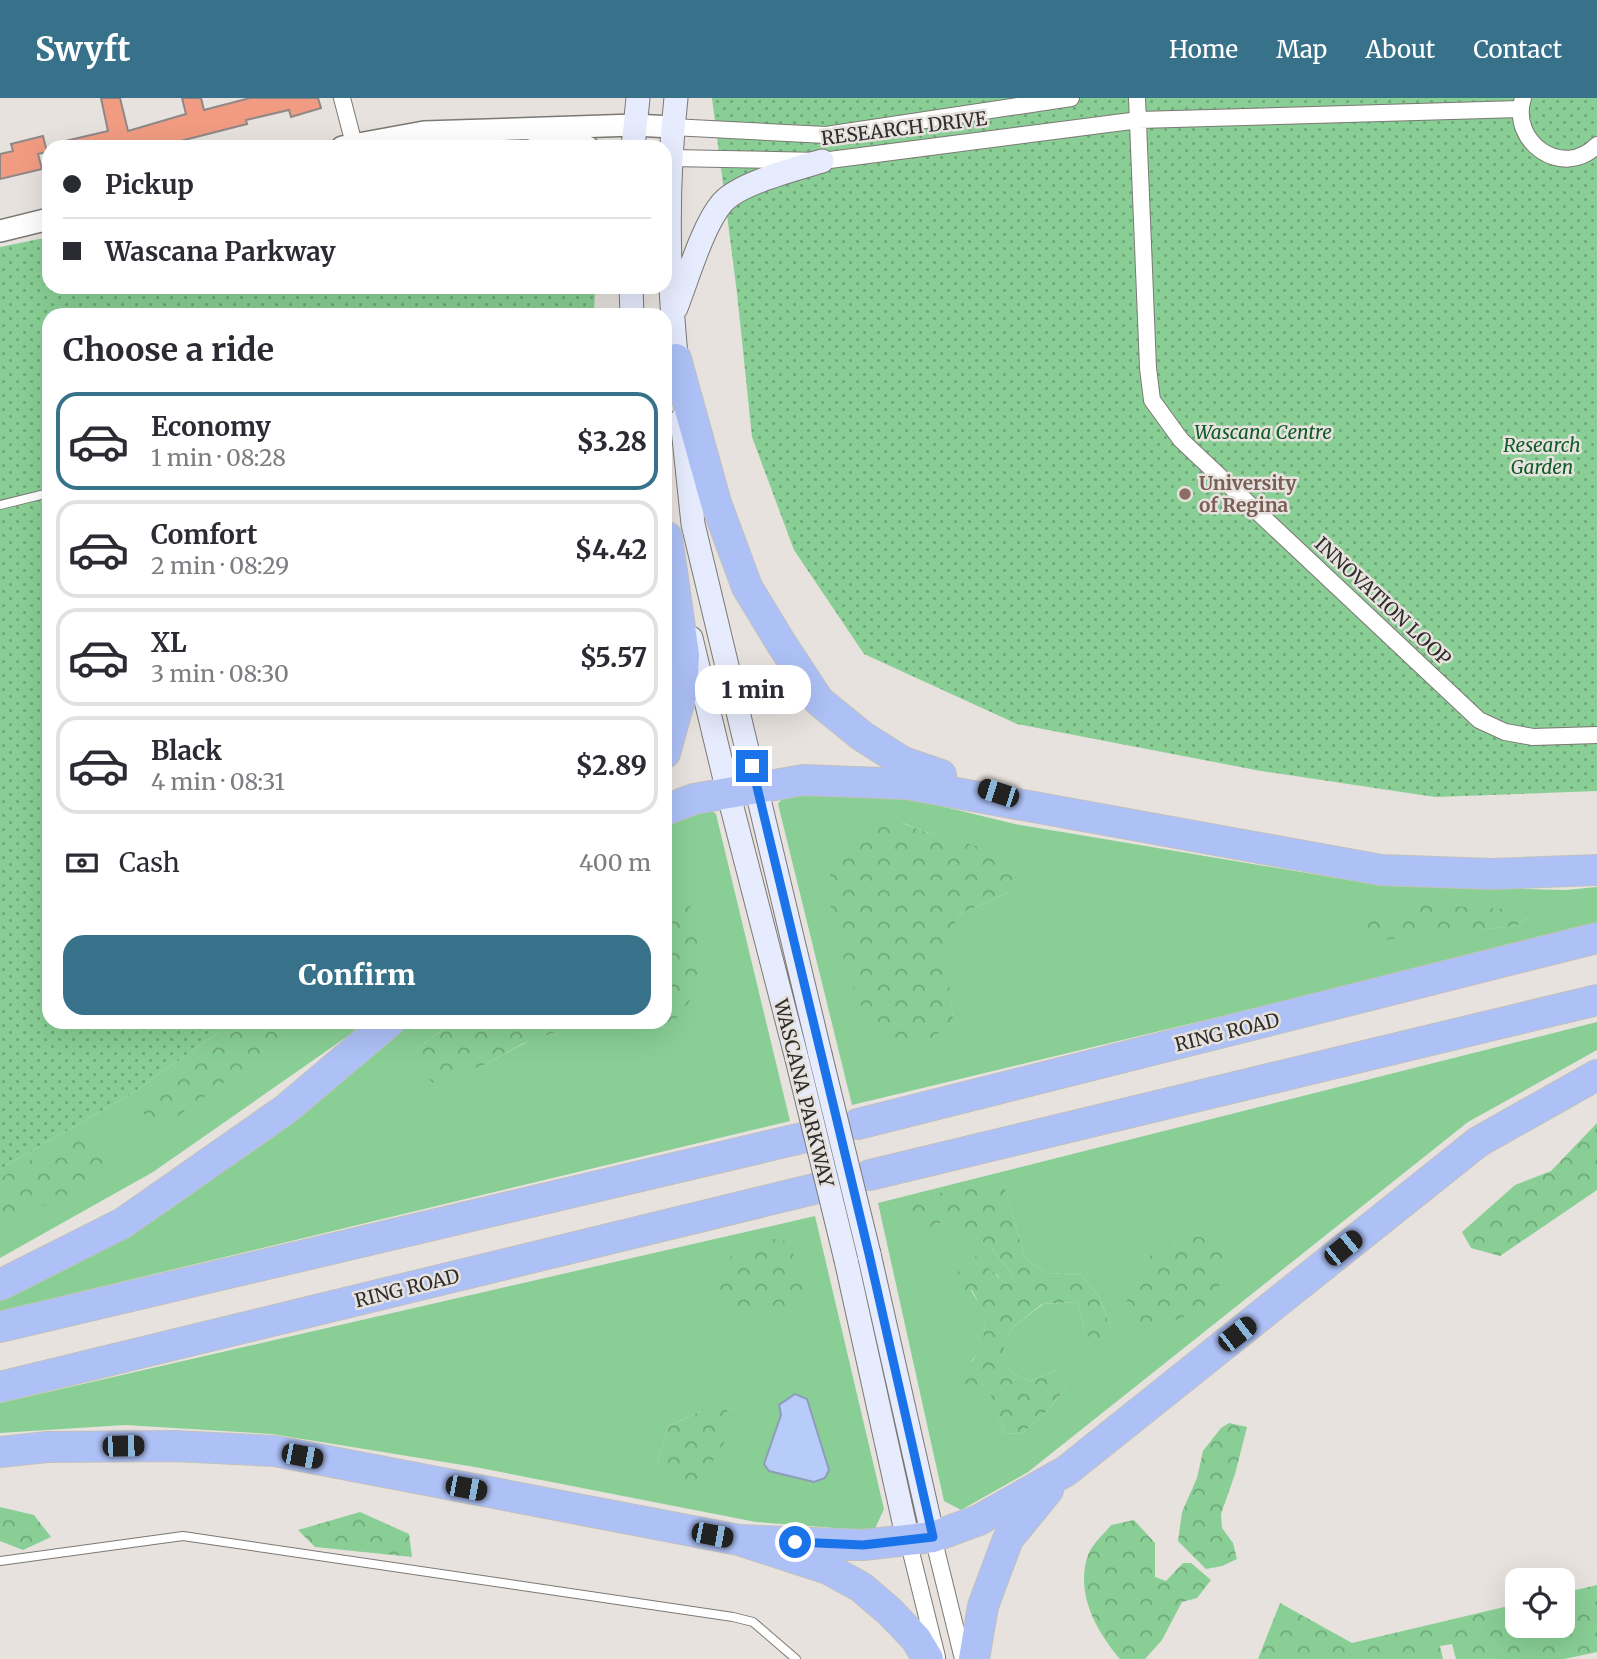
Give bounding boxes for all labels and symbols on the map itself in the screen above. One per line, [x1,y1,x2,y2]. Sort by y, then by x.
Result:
street label: RESEARCH DRIVE [820,106,988,150]
park label: Wascana Centre [1194,420,1332,444]
park label: Research Garden [1503,433,1581,479]
place label: University of Regina [1199,471,1297,517]
marker: University of Regina [1177,486,1193,502]
street label: INNOVATION LOOP [1310,532,1456,670]
callout: 1 min [694,664,810,714]
route end [736,750,768,782]
car [975,777,1022,809]
street label: WASCANA PARKWAY [769,995,839,1190]
street label: RING ROAD [1172,1007,1282,1057]
car [1321,1227,1366,1269]
street label: RING ROAD [352,1263,462,1313]
car [1214,1313,1261,1355]
car [102,1435,145,1457]
car [280,1442,325,1470]
car [444,1474,489,1502]
car [690,1521,735,1549]
route start [779,1526,811,1558]

